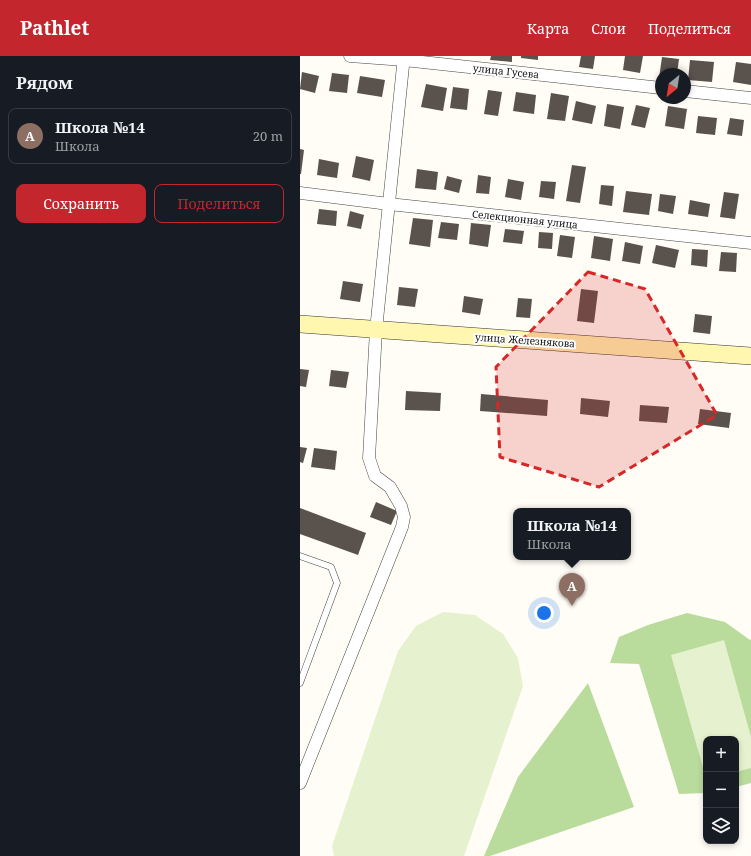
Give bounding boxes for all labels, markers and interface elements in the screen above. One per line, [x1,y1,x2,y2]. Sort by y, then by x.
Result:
text: Pathlet [20,15,89,41]
text: Карта [527,19,569,38]
text: Слои [591,19,626,38]
text: Поделиться [648,19,731,38]
street label: улица Гусева [472,61,540,81]
north arrow [655,68,691,104]
text: Рядом [16,71,73,94]
text: Школа №14 [55,117,145,137]
text: A [25,127,35,145]
text: 20 m [253,127,283,145]
text: Школа [55,137,100,155]
button: Сохранить [16,184,146,223]
button: Поделиться [154,184,284,223]
street label: Селекционная улица [471,206,579,232]
street label: улица Железнякова [475,330,576,350]
popup [513,508,631,560]
text: Школа №14 [527,515,617,535]
text: Школа [527,535,572,553]
pin: A [559,573,585,606]
your location [534,603,554,623]
map controls [703,736,739,844]
button: + [703,736,739,772]
button: − [703,772,739,808]
button: layers [703,808,739,844]

